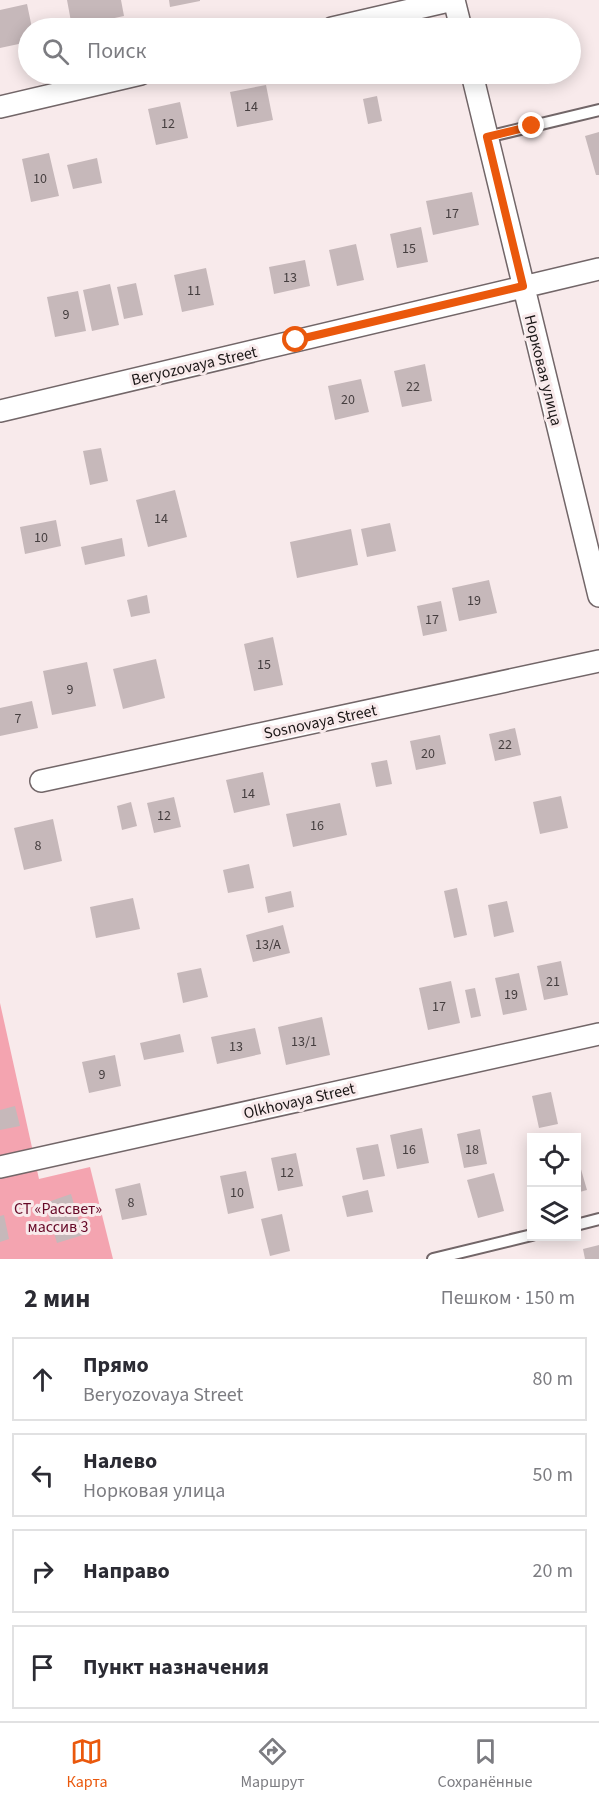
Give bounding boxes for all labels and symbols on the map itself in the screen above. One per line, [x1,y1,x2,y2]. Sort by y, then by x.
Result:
house number: 14 [244,97,258,117]
route end [518,112,544,138]
house number: 12 [161,114,175,134]
house number: 10 [33,169,47,189]
house number: 17 [445,204,459,224]
house number: 15 [402,239,416,259]
house number: 13 [283,268,297,288]
house number: 11 [187,281,201,301]
house number: 9 [63,305,70,325]
street label: Норковая улица [519,312,567,428]
route start [282,326,308,352]
street label: Beryozovaya Street [129,341,260,391]
house number: 22 [406,377,420,397]
house number: 20 [341,390,355,410]
house number: 14 [154,509,168,529]
house number: 10 [34,528,48,548]
house number: 19 [467,591,481,611]
house number: 17 [425,610,439,630]
house number: 15 [257,655,271,675]
house number: 9 [67,680,74,700]
street label: Sosnovaya Street [262,699,379,745]
house number: 7 [15,709,22,729]
house number: 22 [498,735,512,755]
house number: 20 [421,744,435,764]
house number: 14 [241,784,255,804]
house number: 12 [157,806,171,826]
house number: 16 [310,816,324,836]
house number: 8 [35,836,42,856]
house number: 13/А [255,935,281,955]
house number: 21 [546,972,560,992]
house number: 19 [504,985,518,1005]
house number: 17 [432,997,446,1017]
house number: 13/1 [291,1032,317,1052]
house number: 13 [229,1037,243,1057]
house number: 9 [99,1065,106,1085]
street label: Olkhovaya Street [241,1077,358,1124]
house number: 16 [402,1140,416,1160]
house number: 18 [465,1140,479,1160]
house number: 12 [280,1163,294,1183]
house number: 10 [230,1183,244,1203]
house number: 8 [128,1193,135,1213]
park label: СТ «Рассвет» массив 3 [14,1198,102,1238]

